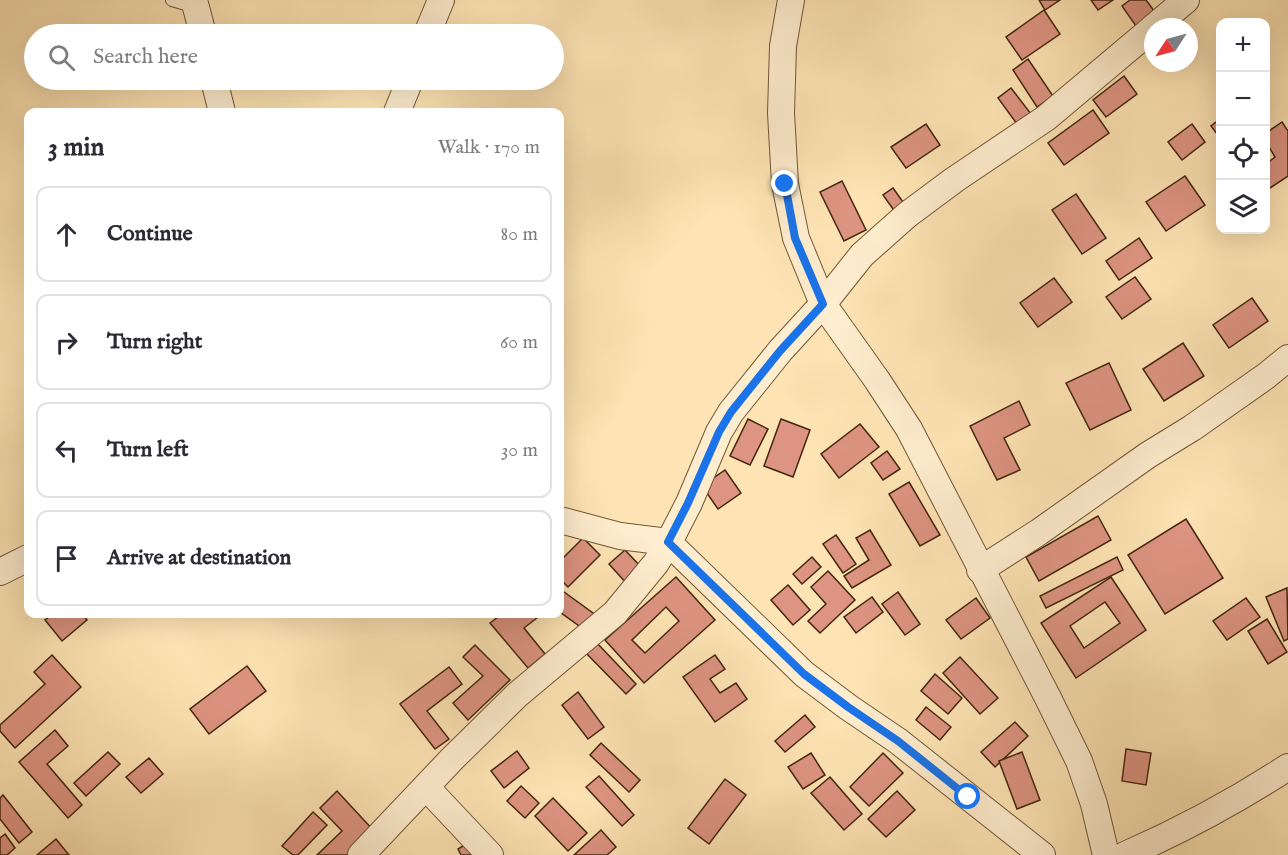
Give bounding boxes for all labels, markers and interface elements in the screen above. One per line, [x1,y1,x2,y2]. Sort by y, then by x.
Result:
north arrow [1144,18,1198,72]
map controls [1216,18,1270,234]
button: + [1216,18,1270,72]
search box [24,24,564,90]
icon: search [45,41,78,74]
text: Search here [93,43,198,71]
button: − [1216,72,1270,126]
button: locate [1216,126,1270,180]
text: 3 min [48,131,104,164]
text: Walk · 170 m [438,135,540,160]
route end [771,170,797,196]
button: layers [1216,180,1270,234]
icon: ahead [50,218,83,251]
text: Continue [107,220,193,248]
text: 80 m [501,222,538,247]
icon: right [50,326,83,359]
text: Turn right [107,328,202,356]
text: 60 m [500,330,538,355]
icon: left [50,434,83,467]
text: Turn left [107,436,189,464]
text: 30 m [501,438,538,463]
icon: arrive [50,542,83,575]
text: Arrive at destination [107,544,291,572]
route start [954,783,980,809]

